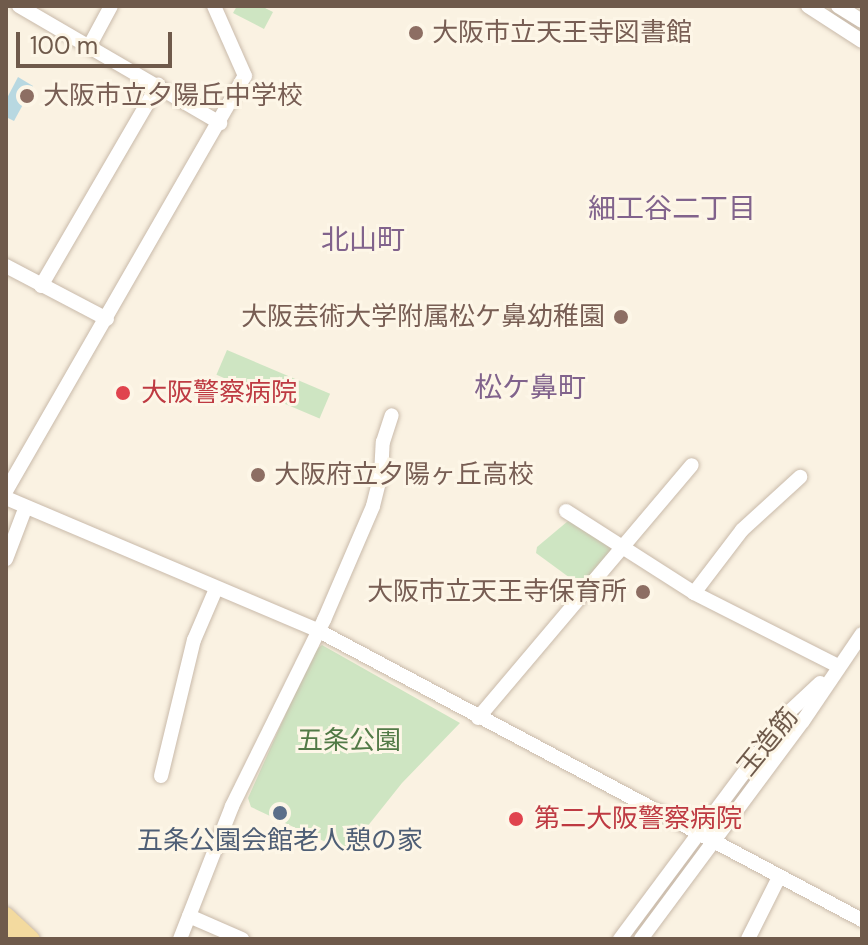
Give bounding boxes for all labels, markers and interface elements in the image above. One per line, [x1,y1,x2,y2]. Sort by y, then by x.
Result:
scale bar [20,16,176,66]
place label: 大阪市立天王寺図書館 [432,17,692,49]
marker: 大阪市立天王寺図書館 [407,24,425,42]
text: 100 m [30,30,98,61]
place label: 大阪市立夕陽丘中学校 [43,80,303,112]
marker: 大阪市立夕陽丘中学校 [18,87,36,105]
district label: 細工谷二丁目 [588,192,756,226]
district label: 北山町 [321,223,405,257]
place label: 大阪芸術大学附属松ケ鼻幼稚園 [241,301,605,333]
marker: 大阪芸術大学附属松ケ鼻幼稚園 [612,308,630,326]
district label: 松ケ鼻町 [474,371,586,405]
place label: 大阪警察病院 [141,377,297,409]
marker: 大阪警察病院 [112,382,134,404]
place label: 大阪府立夕陽ヶ丘高校 [274,459,534,491]
marker: 大阪府立夕陽ヶ丘高校 [249,466,267,484]
place label: 大阪市立天王寺保育所 [367,576,627,608]
marker: 大阪市立天王寺保育所 [634,583,652,601]
street label: 玉造筋 [731,702,805,782]
park label: 五条公園 [297,725,401,757]
place label: 第二大阪警察病院 [534,803,742,835]
marker: 五条公園会館老人憩の家 [271,804,289,822]
marker: 第二大阪警察病院 [505,808,527,830]
place label: 五条公園会館老人憩の家 [137,825,423,857]

